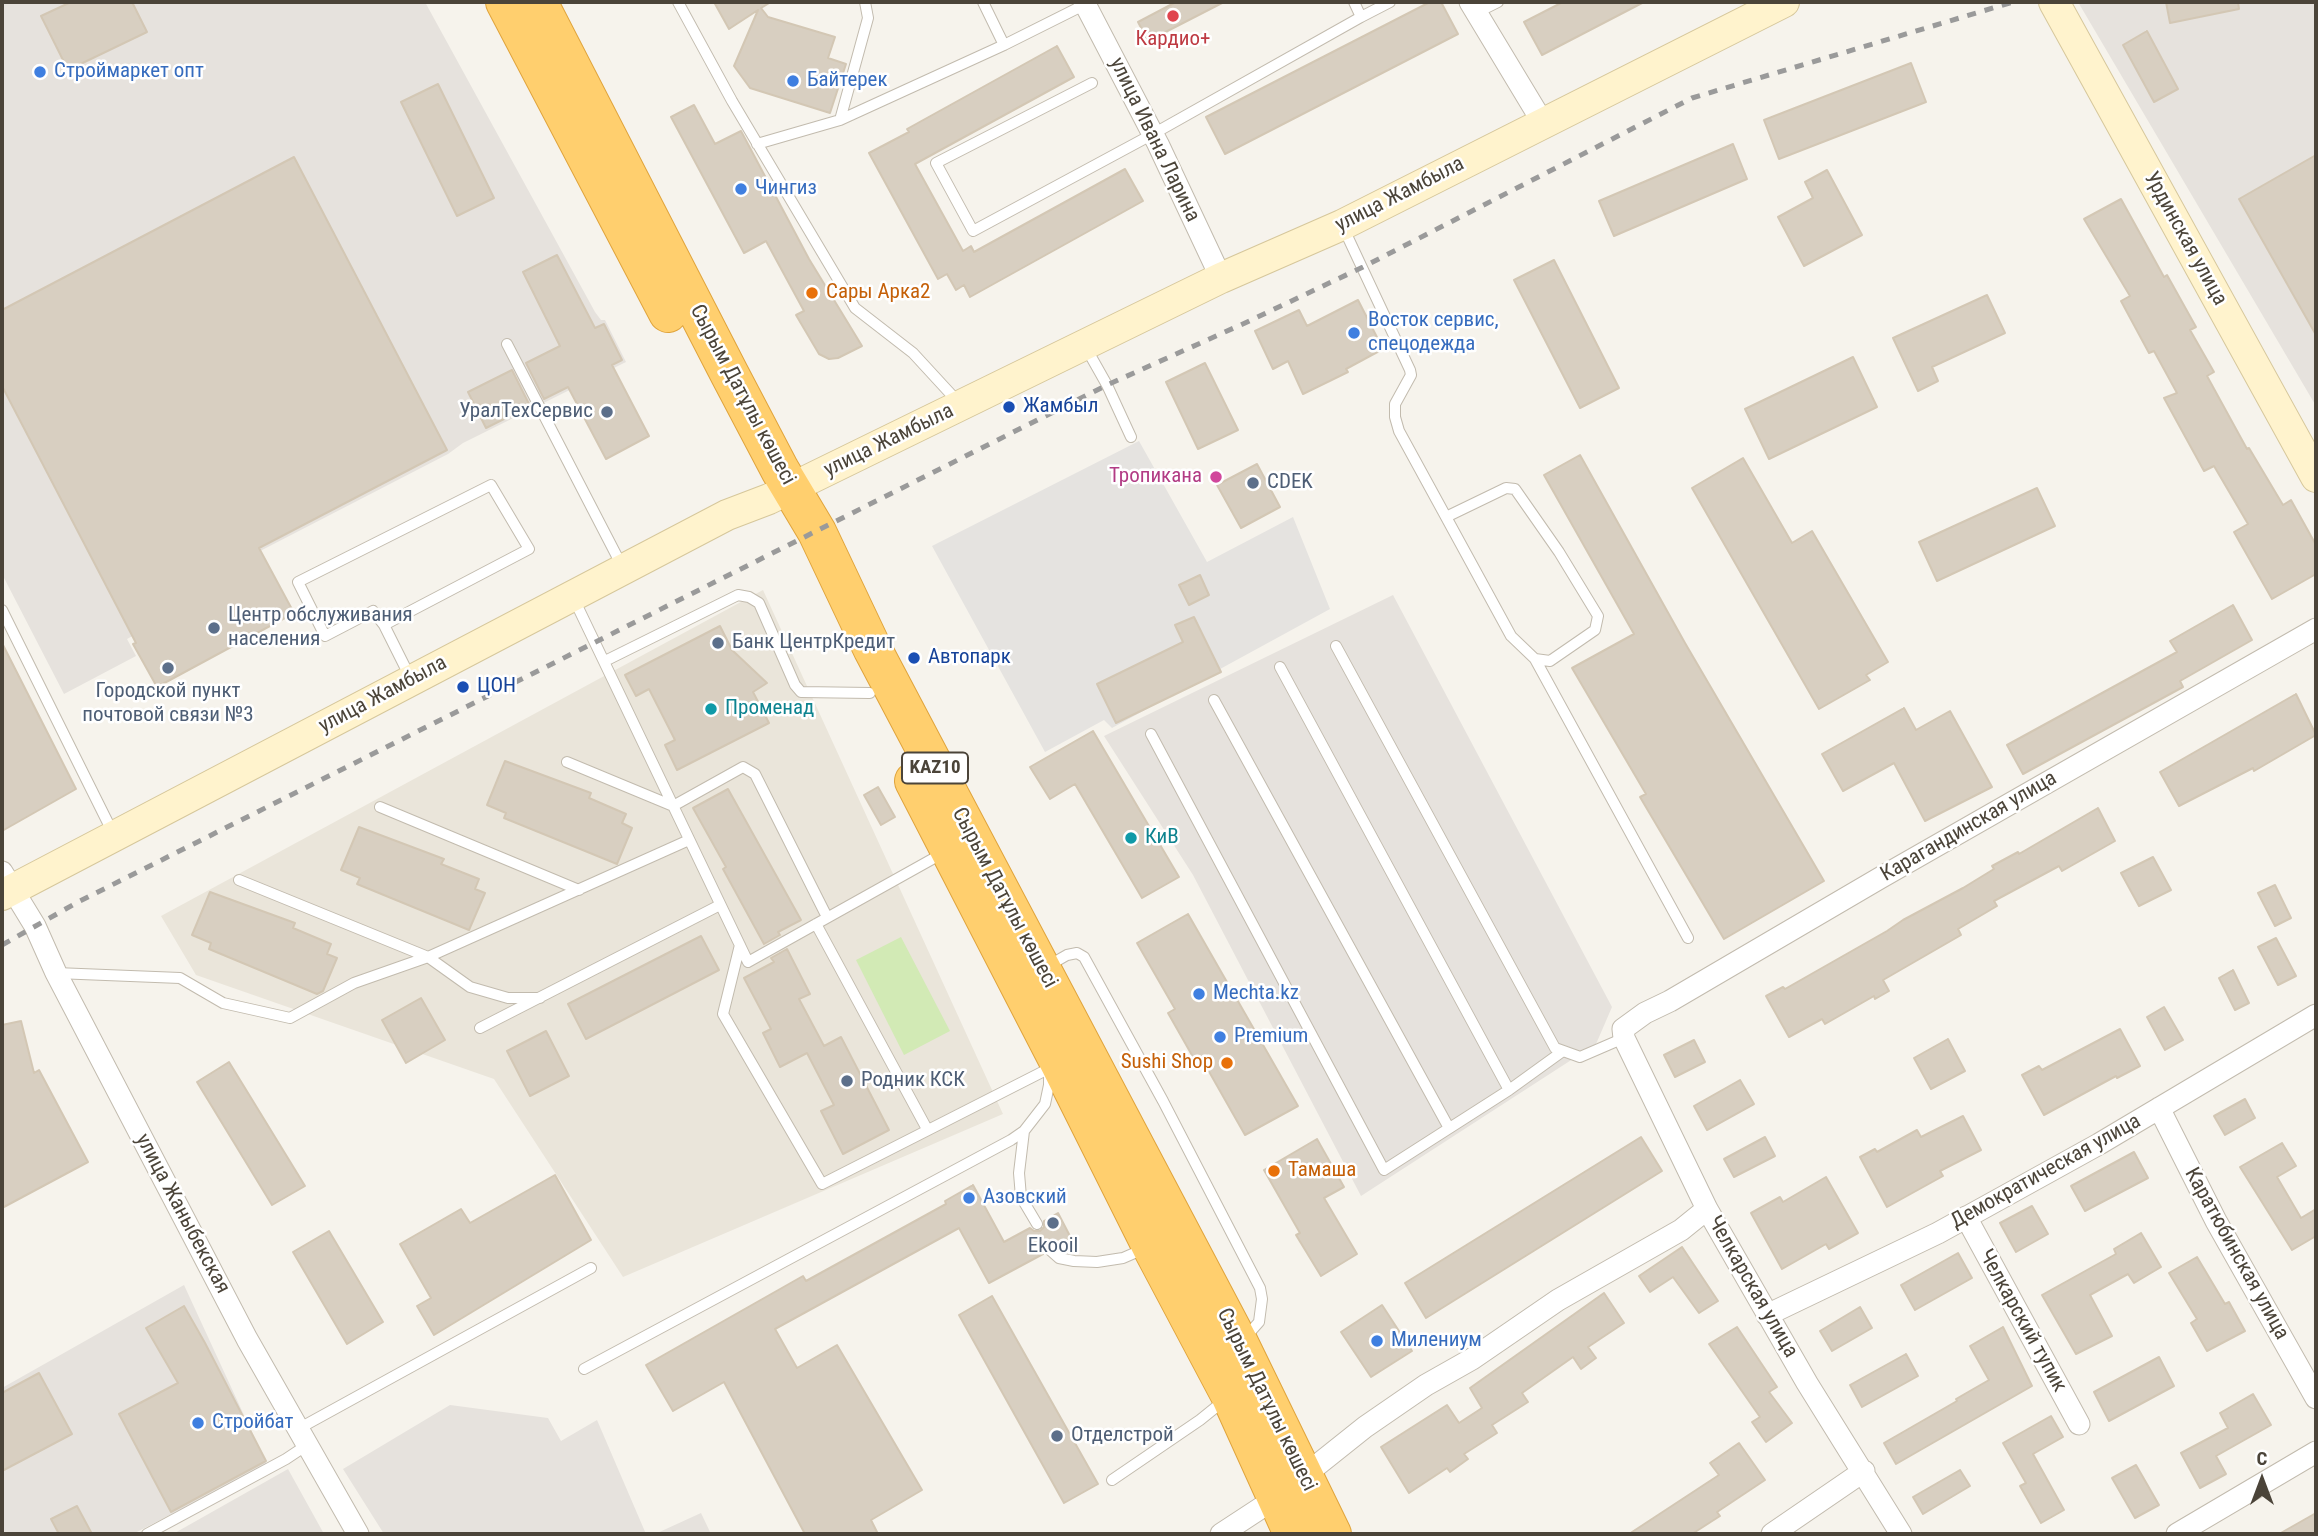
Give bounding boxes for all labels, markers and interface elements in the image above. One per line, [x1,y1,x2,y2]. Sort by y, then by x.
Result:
marker: Кардио+ [1165,8,1181,24]
place label: Кардио+ [1136,27,1210,53]
street label: улица Ивана Ларина [1103,54,1205,226]
place label: Строймаркет опт [54,59,204,85]
marker: Строймаркет опт [32,64,48,80]
place label: Байтерек [807,68,888,94]
marker: Байтерек [785,73,801,89]
street label: улица Жамбыла [1331,152,1469,238]
street label: Урдинская улица [2138,168,2232,310]
place label: Чингиз [755,176,817,202]
marker: Чингиз [733,181,749,197]
place label: Сары Арка2 [826,280,930,306]
marker: Сары Арка2 [804,285,820,301]
street label: Сырым Датұлы көшесі [684,301,800,489]
place label: Восток сервис, спецодежда [1368,308,1499,358]
marker: Восток сервис, спецодежда [1346,325,1362,341]
place label: Жамбыл [1023,394,1098,420]
place label: УралТехСервис [459,399,593,425]
street label: улица Жамбыла [820,399,958,483]
marker: Жамбыл [1001,399,1017,415]
marker: УралТехСервис [599,404,615,420]
place label: Тропикана [1109,464,1202,490]
marker: Тропикана [1208,469,1224,485]
place label: CDEK [1267,470,1313,496]
marker: CDEK [1245,475,1261,491]
place label: Центр обслуживания наcеления [228,603,413,653]
marker: Центр обслуживания наcеления [206,620,222,636]
place label: Банк ЦентрКредит [732,630,895,656]
marker: Банк ЦентрКредит [710,635,726,651]
place label: Автопарк [928,645,1011,671]
marker: Автопарк [906,650,922,666]
street label: улица Жамбыла [315,651,451,739]
marker: Городской пункт почтовой связи №3 [160,660,176,676]
place label: ЦОН [477,674,516,700]
place label: Городской пункт почтовой связи №3 [82,679,254,729]
marker: ЦОН [455,679,471,695]
place label: Променад [725,696,814,722]
marker: Променад [703,701,719,717]
road number: KAZ10 [902,752,968,783]
street label: Карагандинская улица [1877,766,2061,888]
street label: Сырым Датұлы көшесі [946,804,1062,992]
place label: КиВ [1145,825,1179,851]
marker: КиВ [1123,830,1139,846]
place label: Mechta.kz [1213,981,1299,1007]
marker: Mechta.kz [1191,986,1207,1002]
place label: Premium [1234,1024,1308,1050]
marker: Premium [1212,1029,1228,1045]
place label: Sushi Shop [1121,1050,1213,1076]
marker: Sushi Shop [1219,1055,1235,1071]
place label: Родник КСК [861,1068,965,1094]
marker: Родник КСК [839,1073,855,1089]
street label: Демократическая улица [1947,1109,2145,1235]
street label: улица Жаныбекская [129,1130,235,1298]
place label: Тамаша [1288,1158,1356,1184]
marker: Тамаша [1266,1163,1282,1179]
street label: Каратюбинская улица [2178,1164,2294,1344]
place label: Азовский [983,1185,1067,1211]
marker: Азовский [961,1190,977,1206]
street label: Челкарская улица [1701,1212,1803,1362]
marker: Ekooil [1045,1215,1061,1231]
place label: Ekooil [1028,1234,1078,1260]
street label: Челкарский тупик [1972,1245,2072,1397]
street label: Сырым Датұлы көшесі [1211,1304,1321,1496]
place label: Милениум [1391,1328,1482,1354]
marker: Милениум [1369,1333,1385,1349]
place label: Стройбат [212,1410,293,1436]
marker: Стройбат [190,1415,206,1431]
place label: Отделстрой [1071,1423,1174,1449]
marker: Отделстрой [1049,1428,1065,1444]
north arrow [2227,1445,2297,1515]
text: С [2257,1447,2267,1470]

